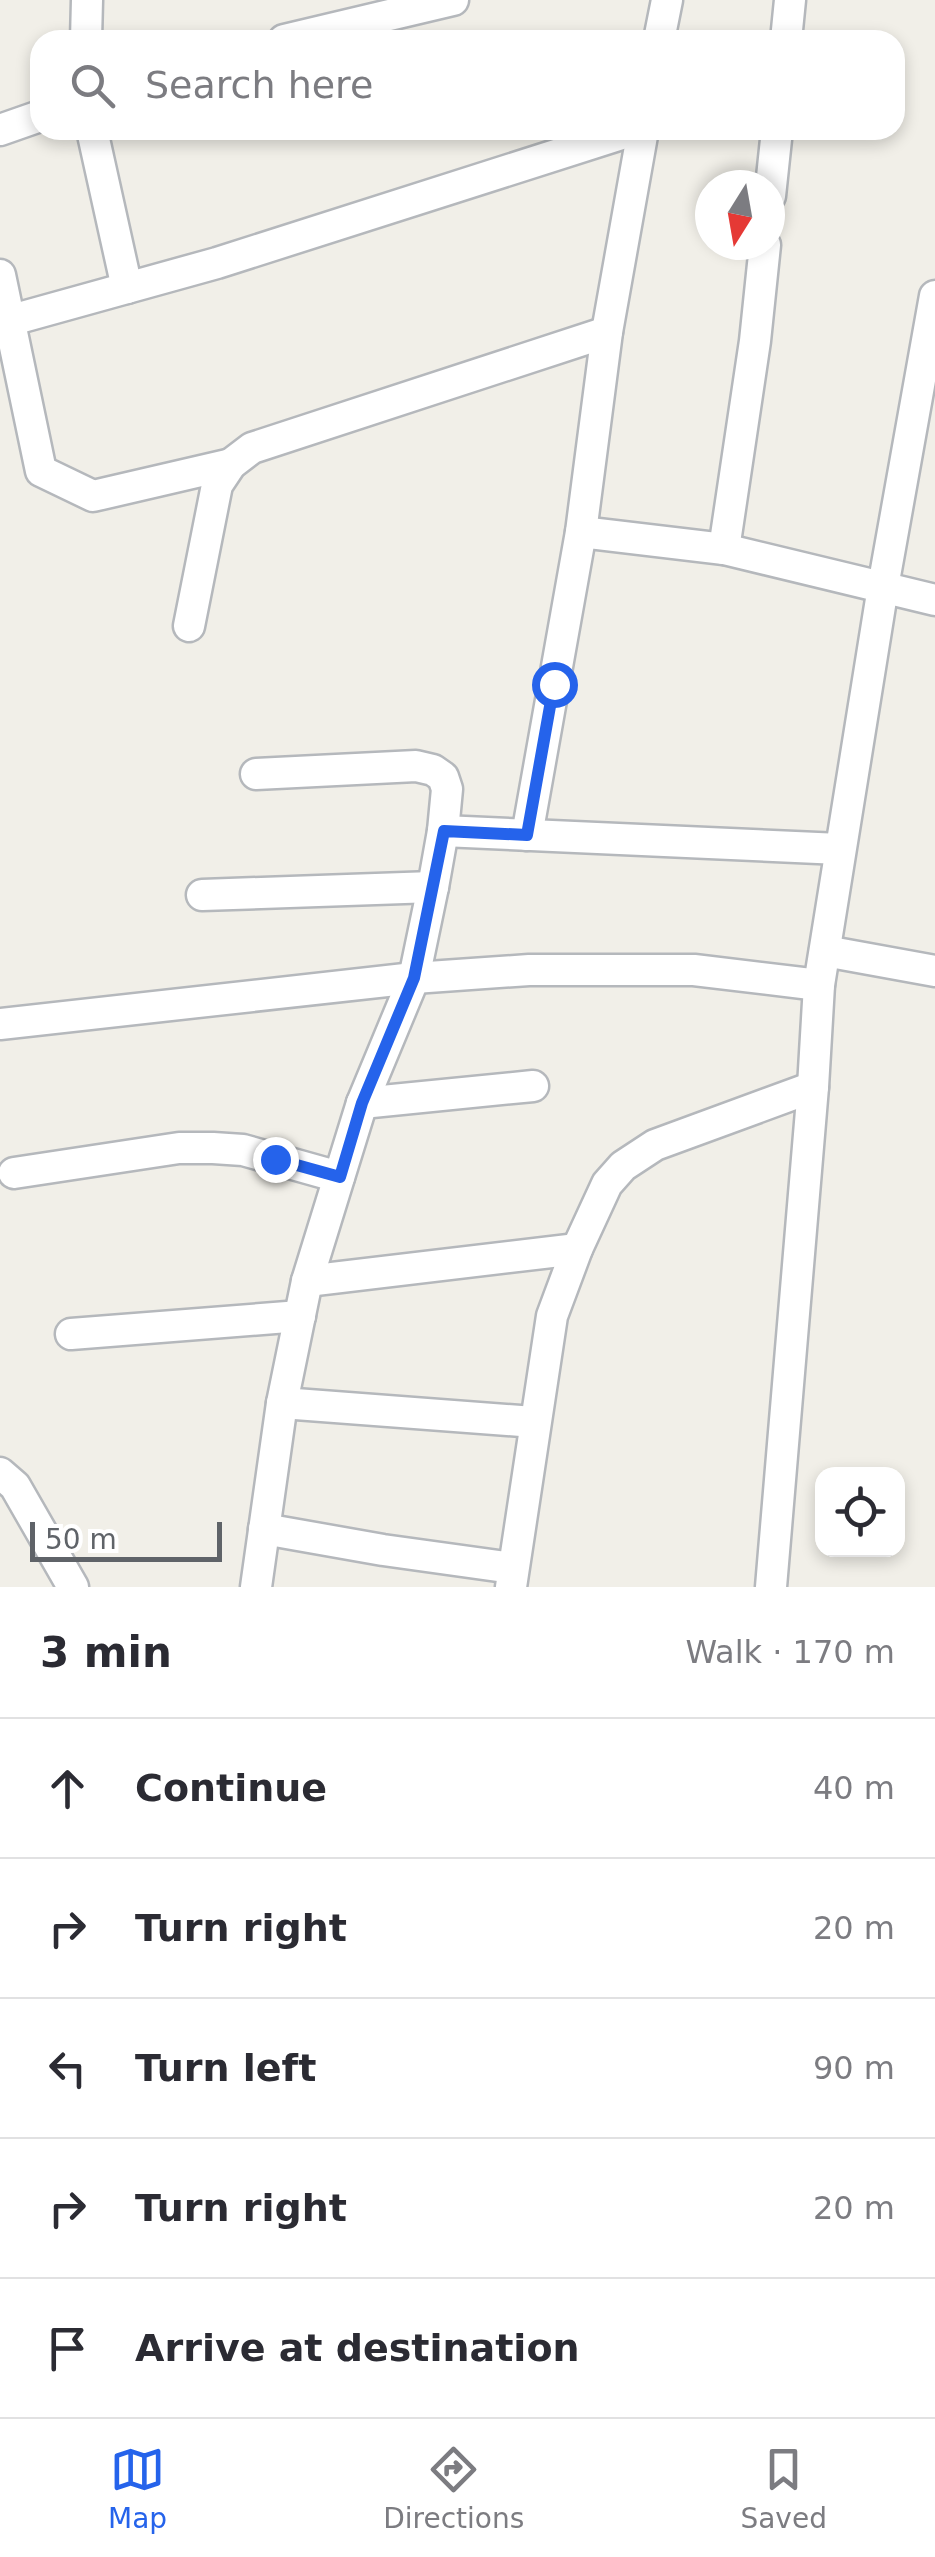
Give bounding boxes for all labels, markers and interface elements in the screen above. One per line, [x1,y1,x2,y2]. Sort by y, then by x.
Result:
search box [30,30,905,140]
icon: search [65,58,120,113]
text: Search here [145,63,373,107]
north arrow [695,170,785,260]
route start [532,662,578,708]
route end [253,1137,299,1183]
map controls [815,1467,905,1557]
button: locate [815,1467,905,1557]
scale bar [30,1517,222,1562]
text: 50 m [45,1523,117,1556]
text: 3 min [40,1628,172,1677]
text: Walk · 170 m [685,1633,895,1671]
icon: ahead [40,1761,95,1816]
text: Continue [135,1766,327,1810]
text: 40 m [813,1769,895,1807]
icon: right [40,1901,95,1956]
text: Turn right [135,1906,347,1950]
text: 20 m [813,1909,895,1947]
icon: left [40,2041,95,2096]
text: Turn left [135,2046,316,2090]
text: 90 m [813,2049,895,2087]
icon: right [40,2181,95,2236]
text: Turn right [135,2186,347,2230]
text: 20 m [813,2189,895,2227]
icon: arrive [40,2321,95,2376]
text: Arrive at destination [135,2326,580,2370]
tab: Map [108,2442,167,2535]
tab: Directions [383,2442,524,2535]
tab: Saved [740,2442,827,2535]

